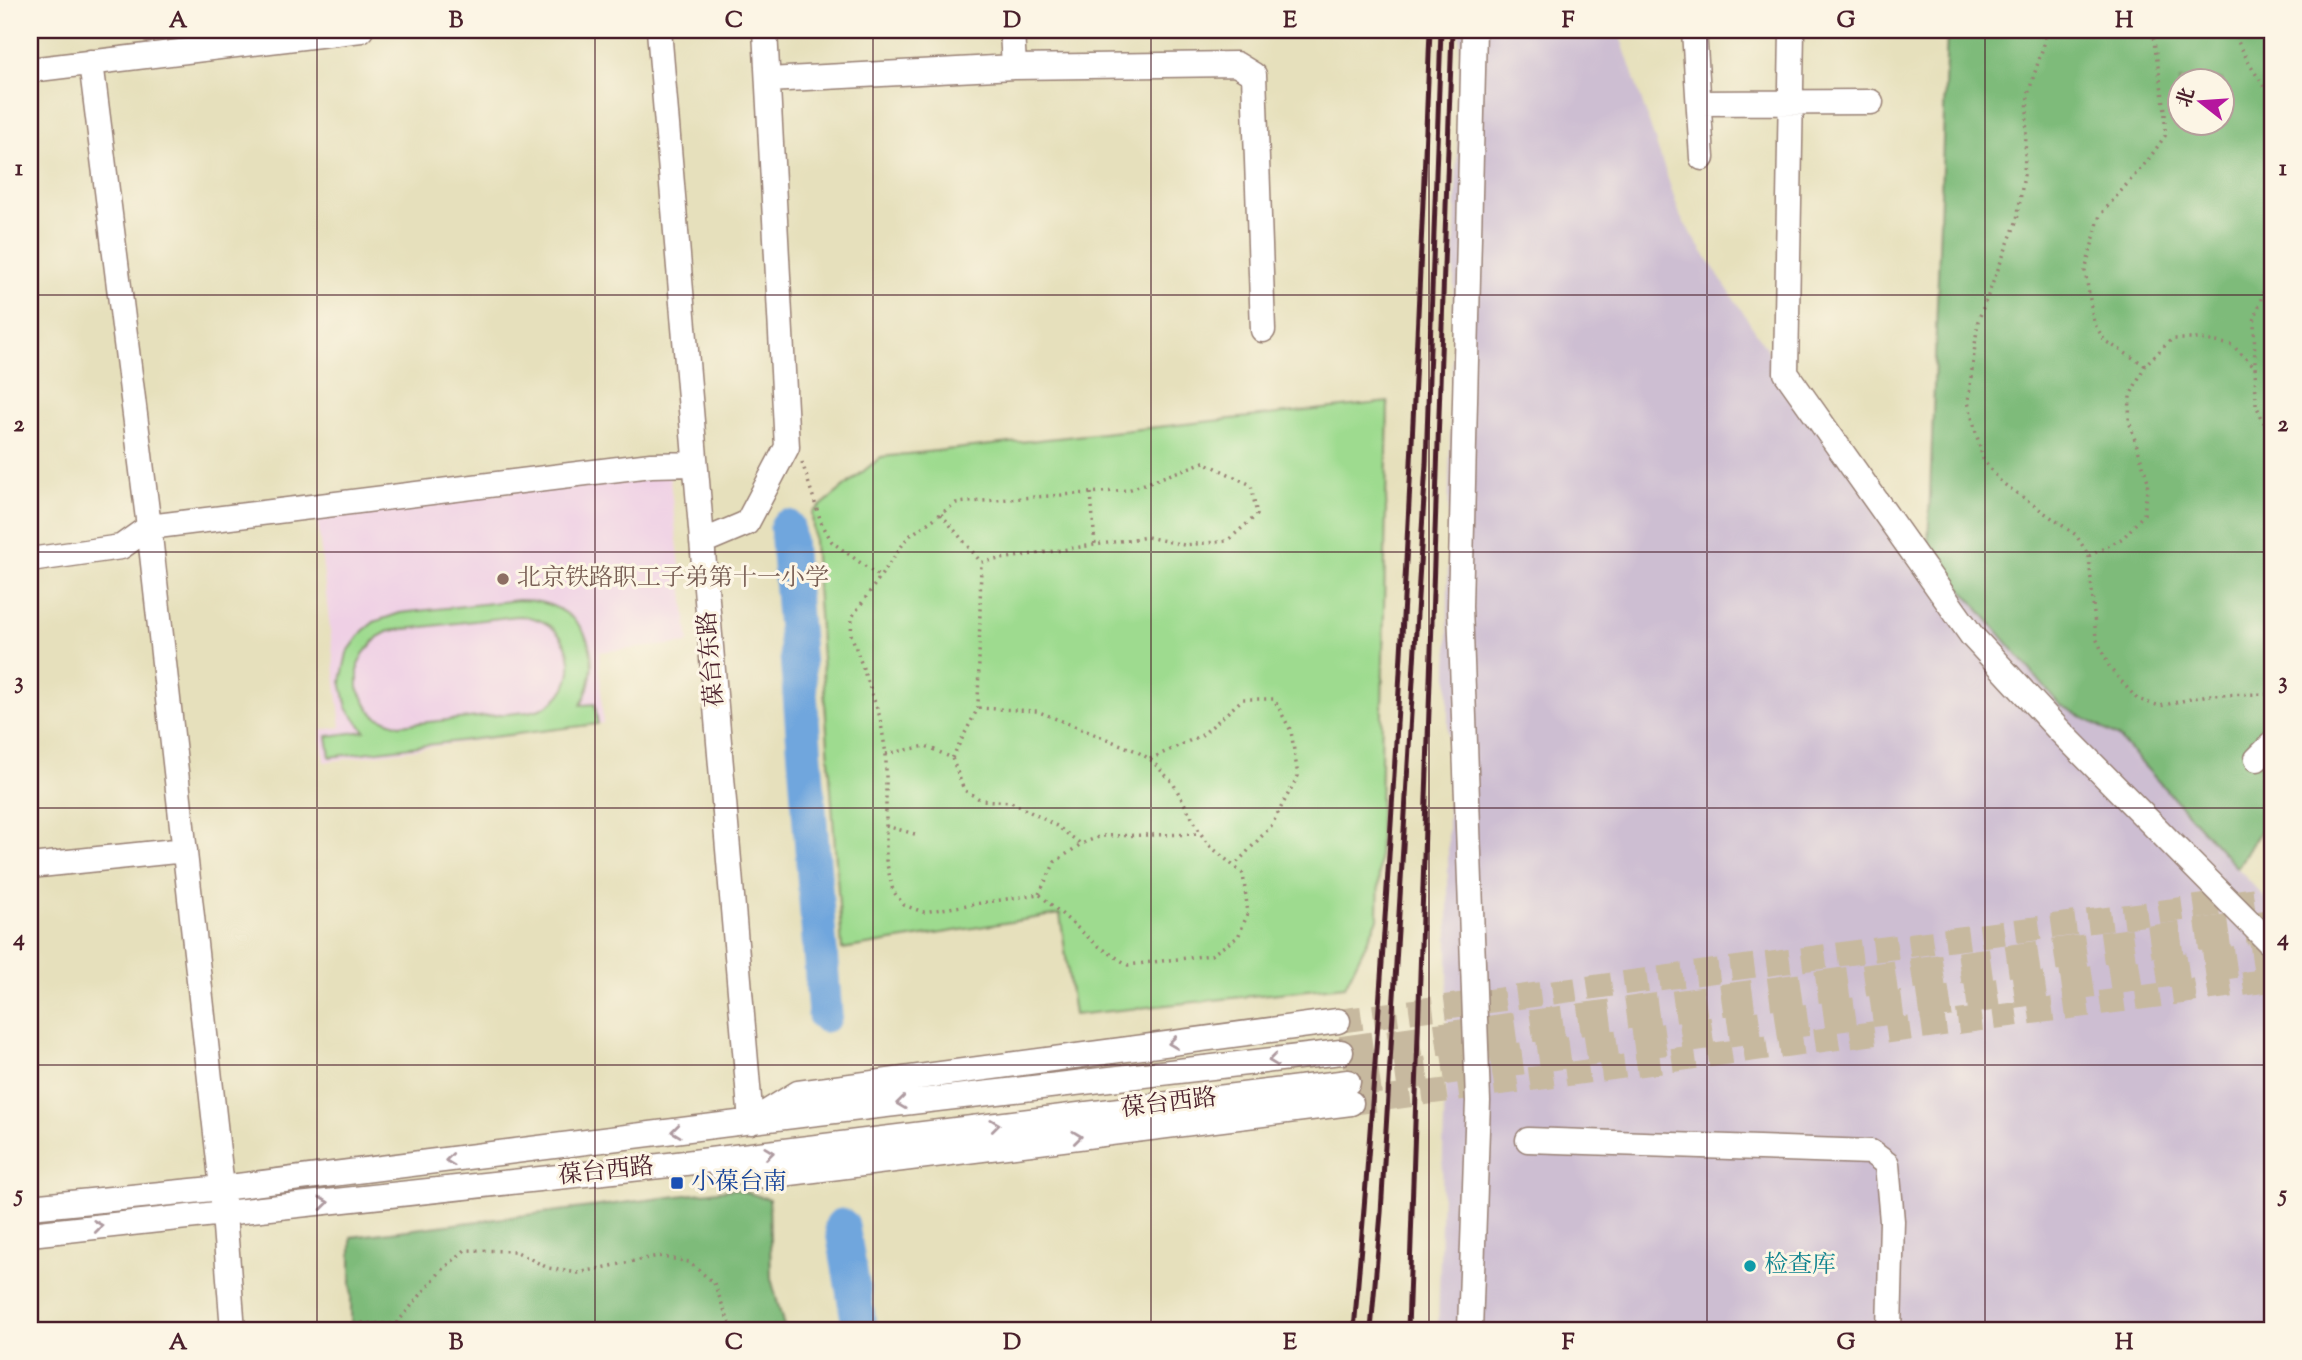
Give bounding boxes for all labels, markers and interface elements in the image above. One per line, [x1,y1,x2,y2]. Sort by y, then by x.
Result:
text: A [169,5,188,38]
text: B [449,5,464,38]
text: C [725,5,743,38]
text: D [1003,5,1021,38]
text: E [1283,5,1297,38]
text: F [1562,5,1575,38]
text: G [1837,5,1856,38]
text: H [2115,5,2134,38]
north arrow [2166,66,2236,136]
text: 北 [2171,85,2203,111]
text: 1 [15,153,23,186]
text: 1 [2279,153,2287,186]
text: 2 [14,409,25,442]
text: 2 [2278,409,2289,442]
place label: 北京铁路职工子弟第十一小学 [517,562,829,596]
marker: 北京铁路职工子弟第十一小学 [495,571,511,587]
street label: 葆台东路 [691,610,733,708]
text: 3 [14,666,24,699]
text: 3 [2278,666,2288,699]
text: 4 [12,923,25,956]
text: 4 [2276,923,2289,956]
one-way arrow [1168,1035,1179,1050]
one-way arrow [1267,1052,1279,1067]
street label: 葆台西路 [1119,1081,1219,1127]
one-way arrow [895,1096,907,1111]
one-way arrow [989,1118,1001,1133]
one-way arrow [670,1124,681,1139]
one-way arrow [1071,1130,1083,1145]
one-way arrow [763,1145,775,1160]
street label: 葆台西路 [556,1150,656,1194]
one-way arrow [444,1152,456,1167]
place label: 小葆台南 [691,1166,787,1200]
marker: 小葆台南 [669,1175,685,1191]
text: 5 [13,1179,23,1212]
text: 5 [2277,1179,2287,1212]
one-way arrow [318,1195,330,1210]
one-way arrow [92,1218,103,1233]
place label: 检查库 [1764,1249,1836,1283]
marker: 检查库 [1742,1258,1758,1274]
text: A [169,1327,188,1360]
text: B [449,1327,464,1360]
text: C [725,1327,743,1360]
text: D [1003,1327,1021,1360]
text: E [1283,1327,1297,1360]
text: F [1562,1327,1575,1360]
text: G [1837,1327,1856,1360]
text: H [2115,1327,2134,1360]

